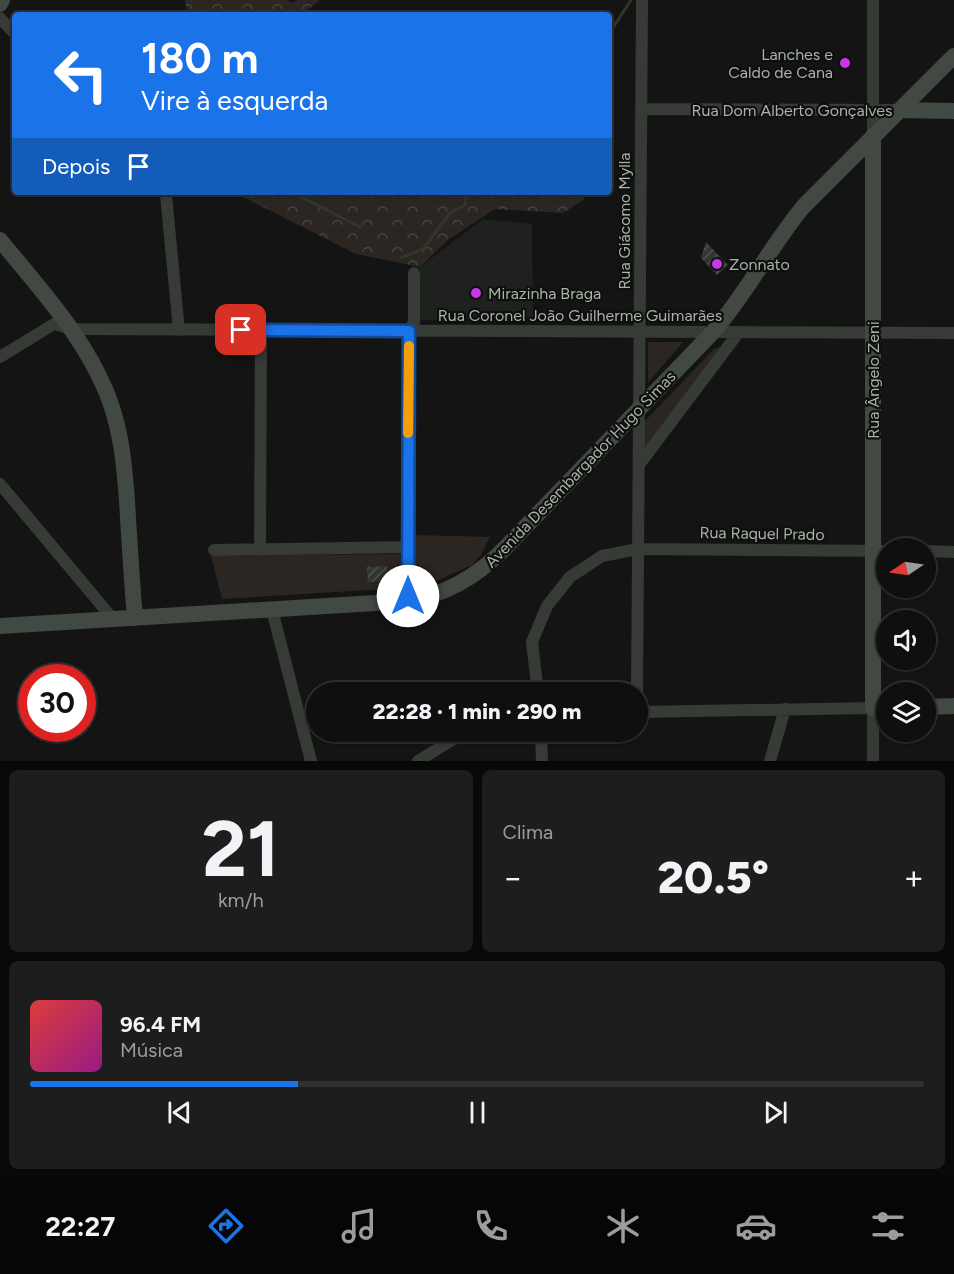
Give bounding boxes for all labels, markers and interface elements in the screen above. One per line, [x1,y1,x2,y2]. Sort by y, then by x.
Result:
text: 180 m [141,33,258,84]
icon: left [42,36,120,114]
place label: Lanches e Caldo de Cana [728,45,833,82]
marker: Lanches e Caldo de Cana [838,56,852,70]
text: Vire à esquerda [141,84,328,117]
street label: Rua Dom Alberto Gonçalves [691,101,893,120]
icon: arrive [122,150,155,183]
street label: Rua Giácomo Mylla [615,152,634,290]
text: Depois [42,153,110,180]
place label: Zonnato [729,255,790,274]
marker: Zonnato [710,257,724,271]
place label: Mirazinha Braga [488,284,601,303]
marker: Mirazinha Braga [469,286,483,300]
pin [215,304,266,355]
street label: Rua Coronel João Guilherme Guimarães [438,306,722,325]
icon: arrive [224,313,257,346]
street label: Rua Ângelo Zeni [864,321,883,439]
street label: Avenida Desembargador Hugo Simas [481,367,680,572]
street label: Rua Raquel Prado [699,523,825,544]
north arrow [876,538,936,598]
map controls [876,538,936,742]
position arrow [376,564,440,628]
button: sound [876,610,936,670]
speed limit sign: 30 [18,664,96,742]
button: layers [876,682,936,742]
text: 22:28 · 1 min · 290 m [373,698,581,725]
text: 21 [202,802,280,896]
text: Clima [503,820,553,844]
text: 20.5° [658,850,769,904]
text: − [503,858,523,897]
text: + [903,858,924,897]
text: km/h [218,888,264,912]
text: 96.4 FM [120,1011,201,1038]
text: Música [120,1038,183,1062]
icon: previous [163,1096,196,1129]
icon: pause [461,1096,494,1129]
icon: next [759,1096,792,1129]
icon: directions [205,1205,247,1247]
icon: music [338,1205,380,1247]
icon: phone [470,1205,512,1247]
icon: climate [602,1205,644,1247]
icon: car [735,1205,777,1247]
icon: filters [867,1205,909,1247]
text: 22:27 [45,1210,115,1243]

